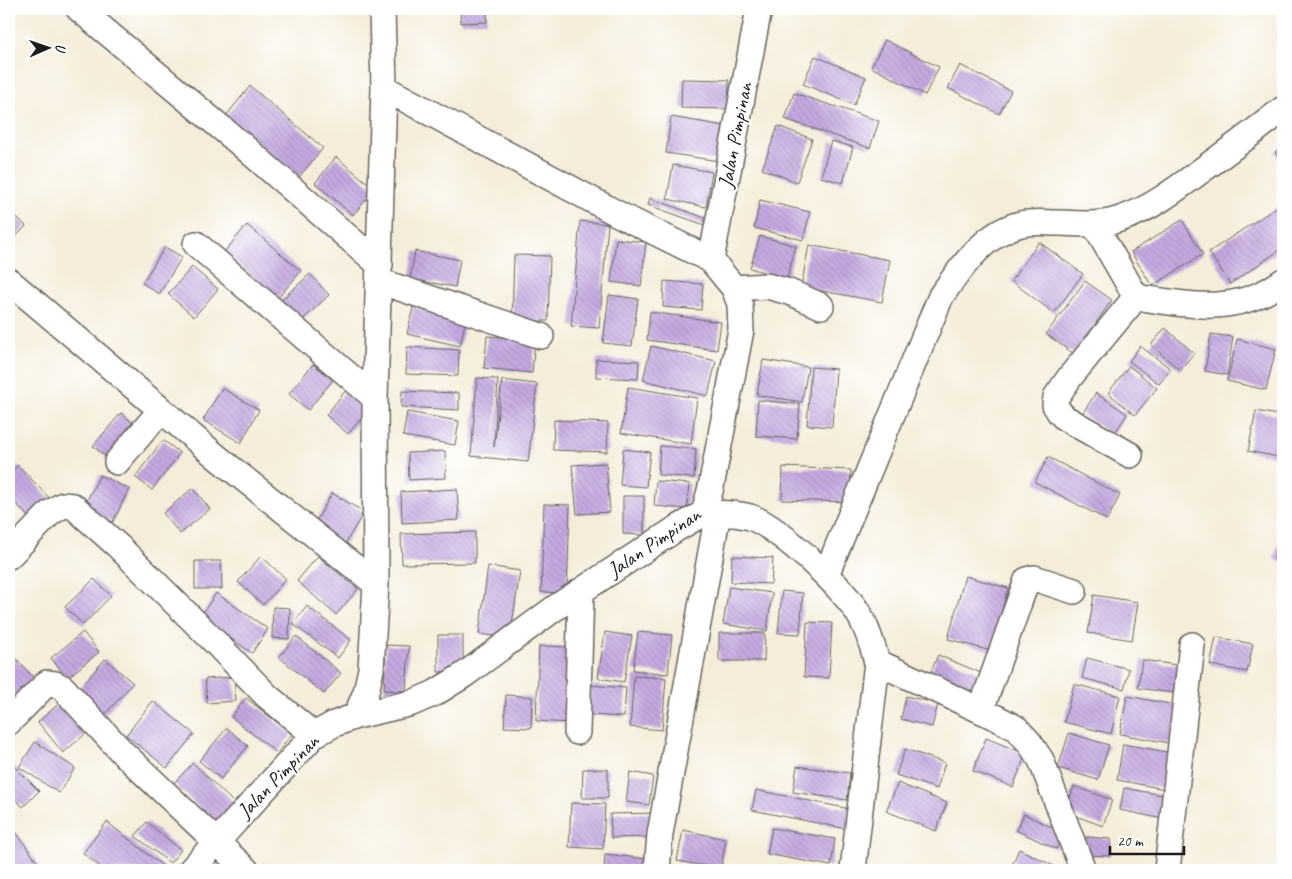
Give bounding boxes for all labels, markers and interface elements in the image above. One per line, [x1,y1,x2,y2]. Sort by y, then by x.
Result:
north arrow [22,22,72,72]
text: U [52,44,69,54]
street label: Jalan Pimpinan [712,79,758,191]
street label: Jalan Pimpinan [602,501,707,583]
street label: Jalan Pimpinan [231,727,325,824]
scale bar [1110,824,1183,856]
text: 20 m [1117,832,1144,851]

